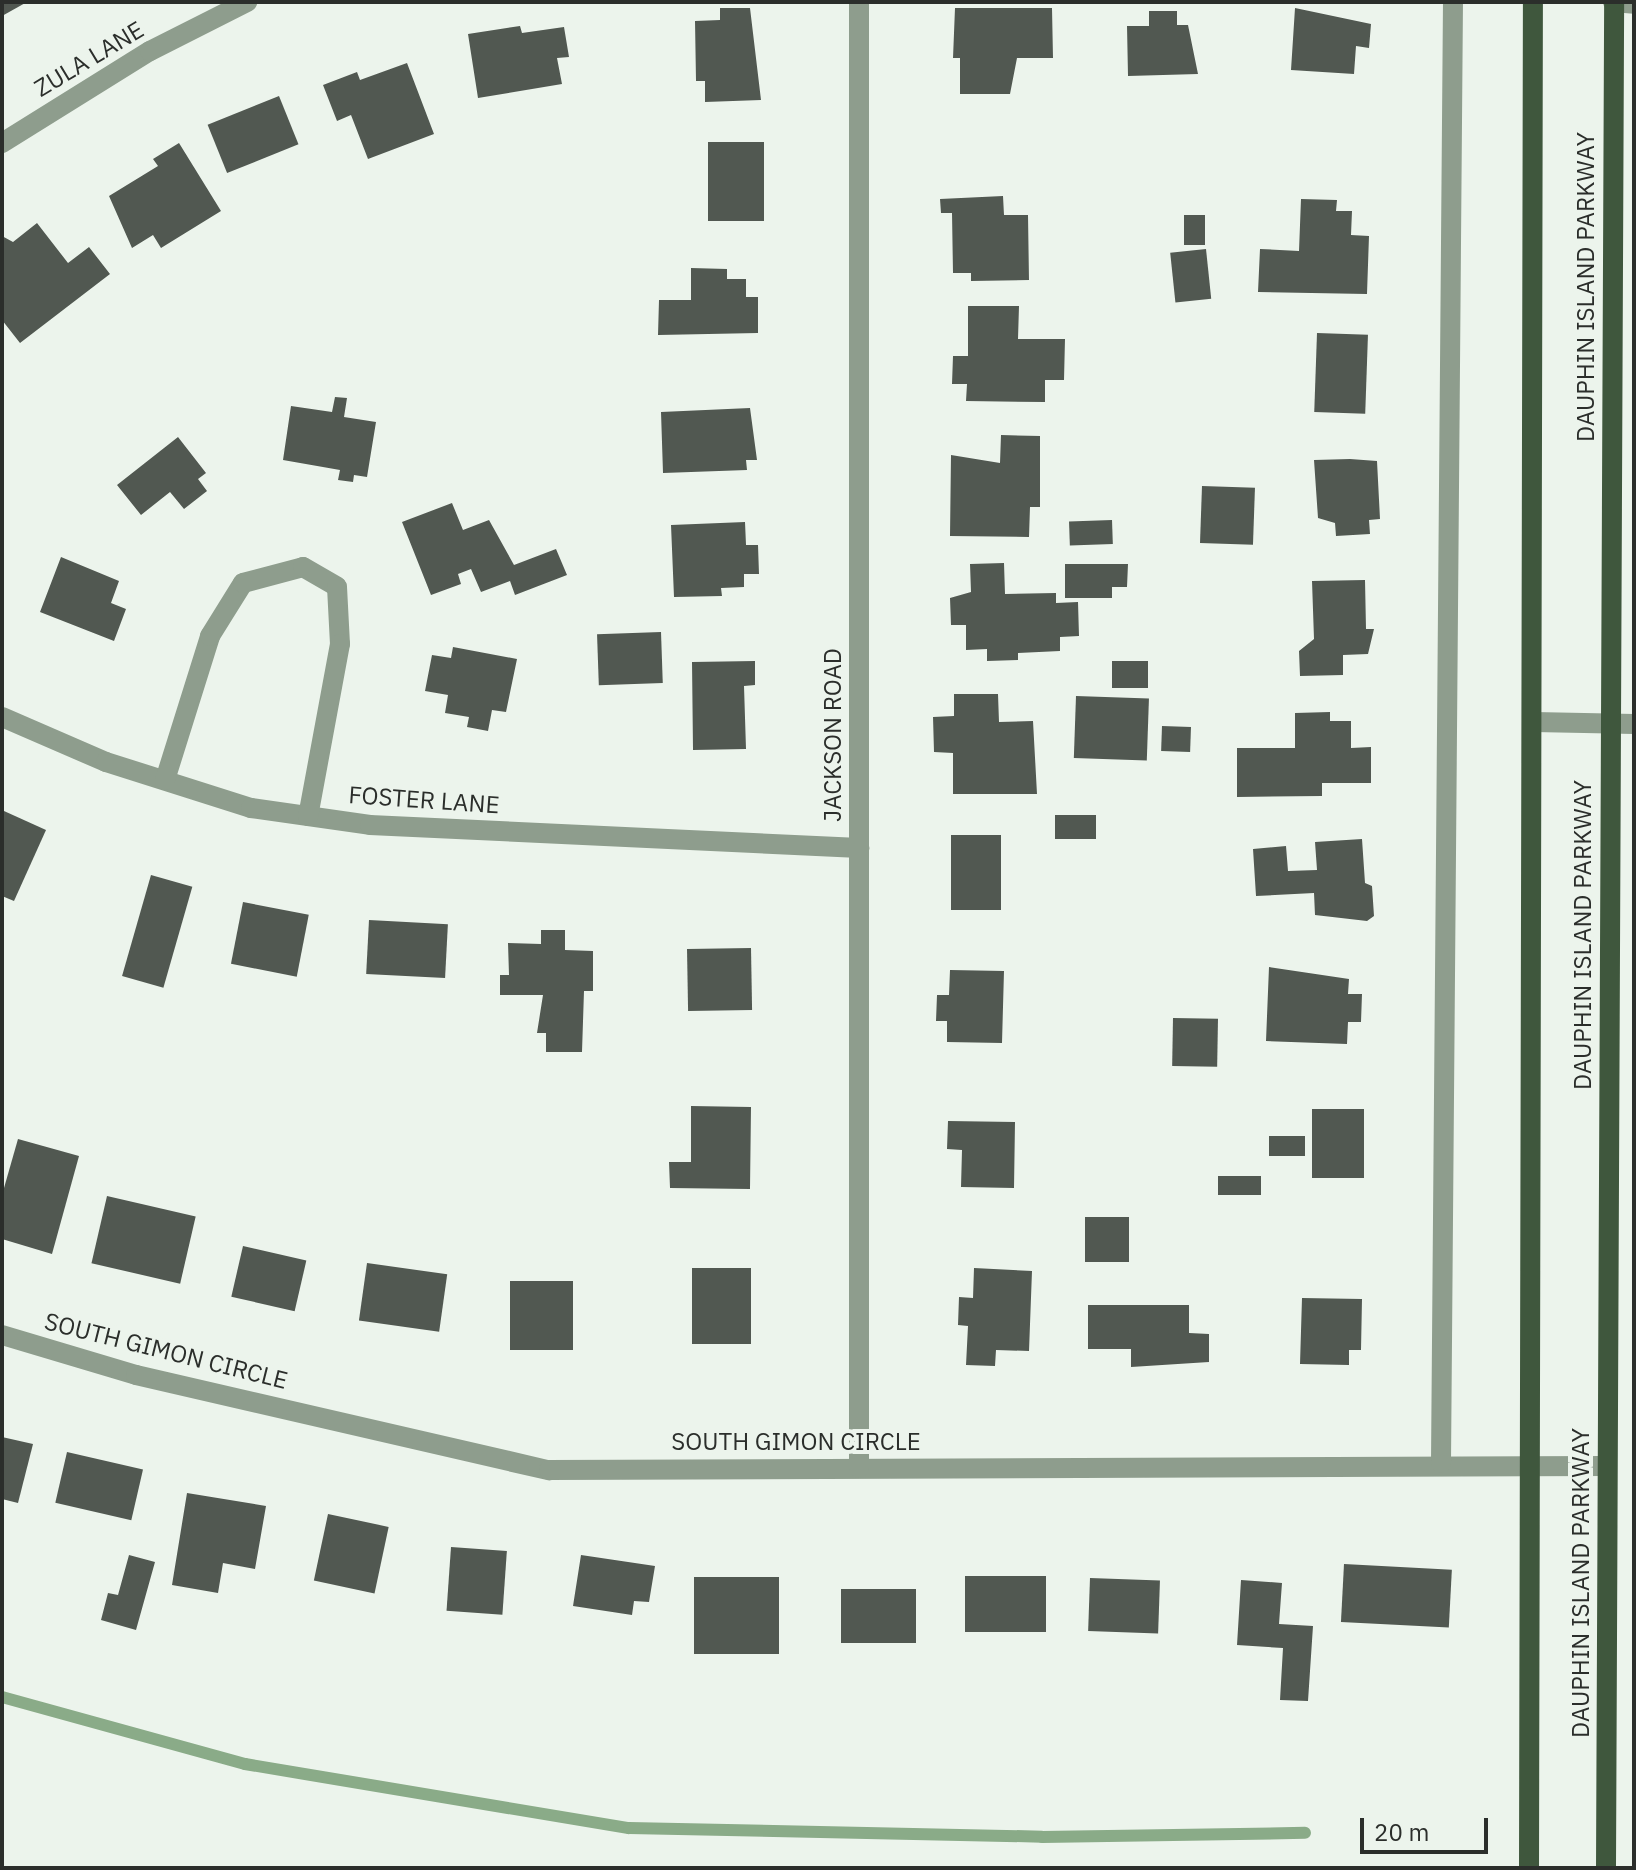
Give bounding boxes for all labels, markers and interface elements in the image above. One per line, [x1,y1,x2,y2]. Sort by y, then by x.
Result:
street label: ZULA LANE [29,15,149,103]
street label: DAUPHIN ISLAND PARKWAY [1572,132,1600,442]
street label: JACKSON ROAD [819,648,847,822]
street label: FOSTER LANE [348,780,500,820]
street label: DAUPHIN ISLAND PARKWAY [1569,780,1597,1090]
street label: SOUTH GIMON CIRCLE [41,1307,291,1395]
street label: SOUTH GIMON CIRCLE [671,1428,921,1456]
street label: DAUPHIN ISLAND PARKWAY [1567,1428,1595,1738]
scale bar [1364,1802,1492,1852]
text: 20 m [1374,1816,1429,1848]

